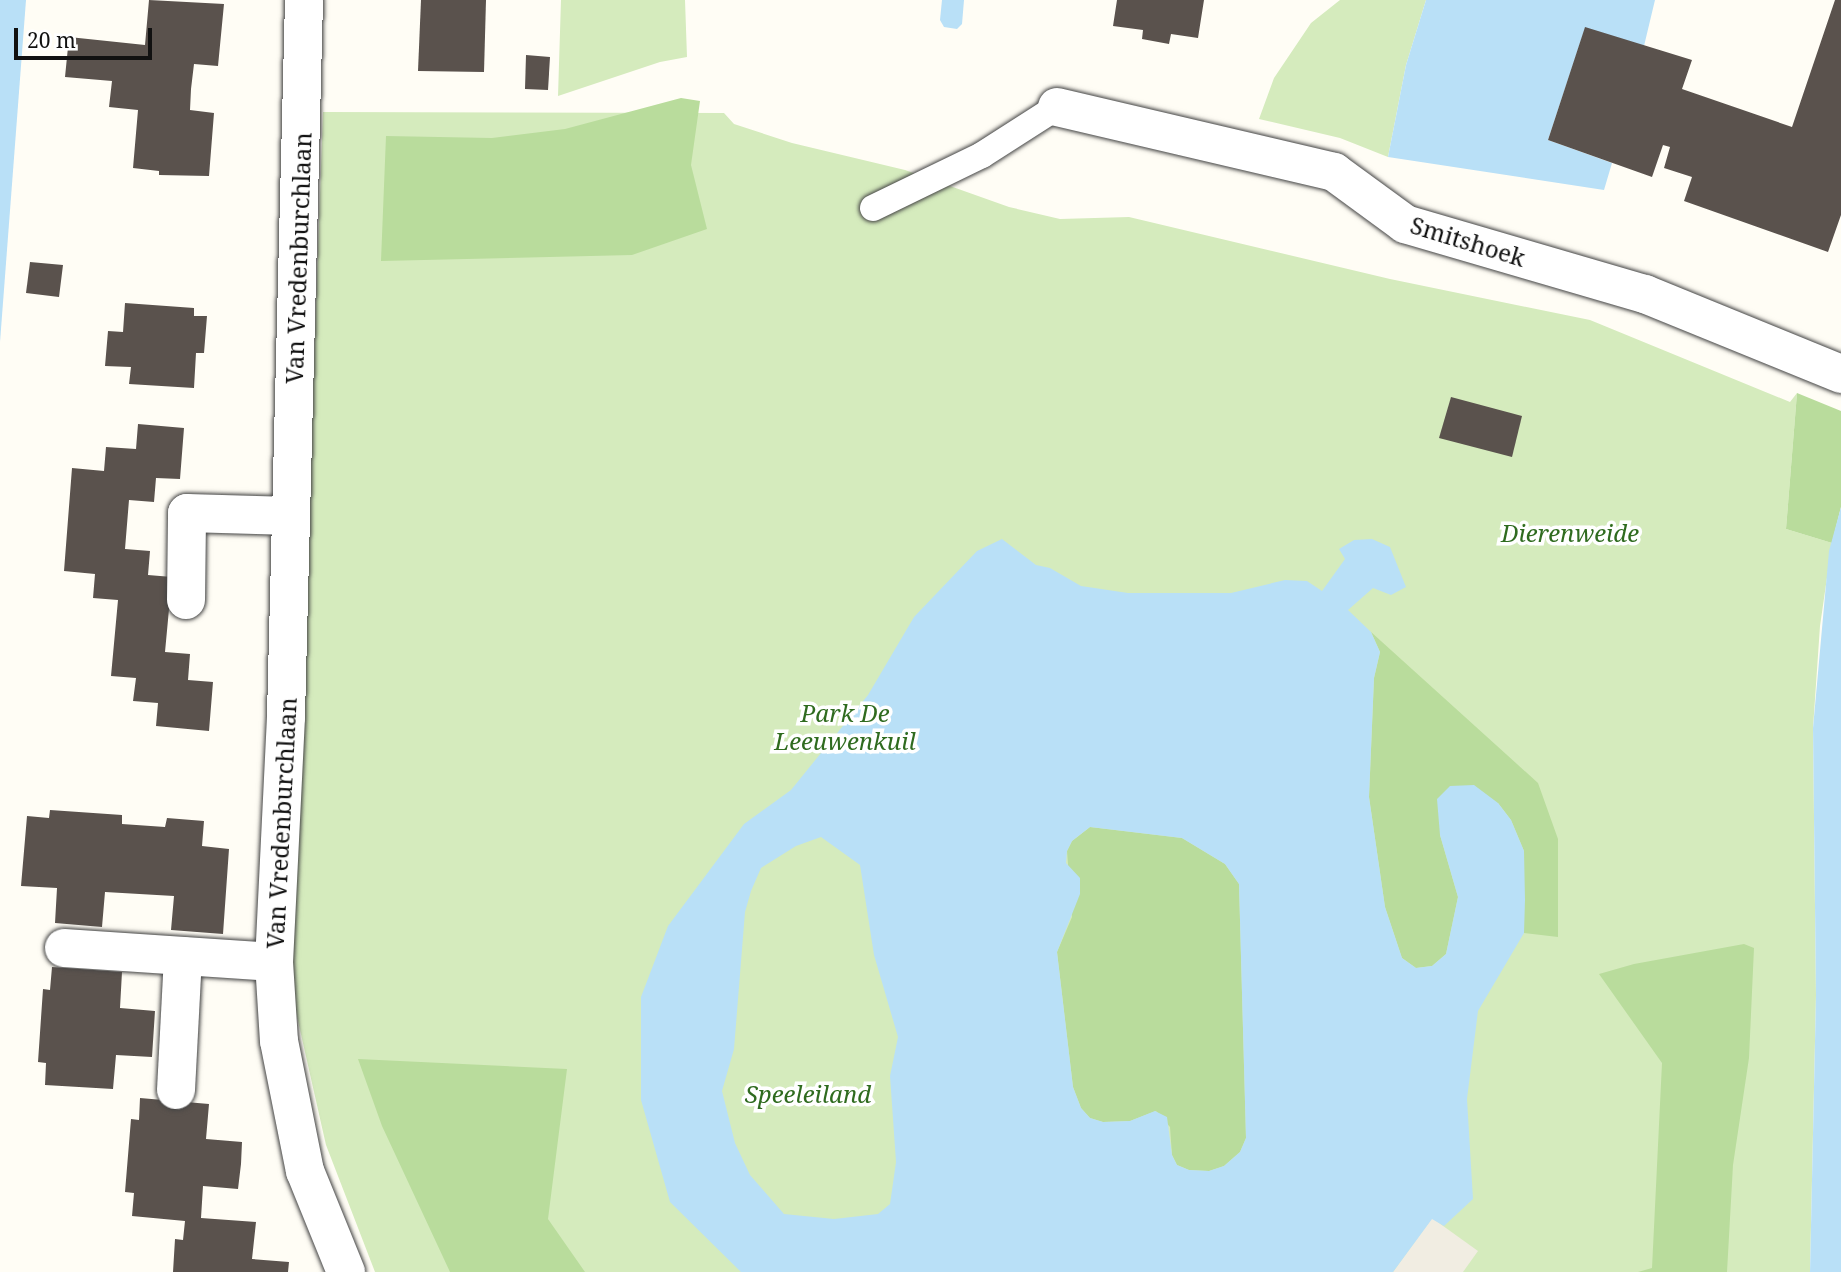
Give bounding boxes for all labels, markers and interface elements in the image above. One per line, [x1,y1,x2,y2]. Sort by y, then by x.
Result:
scale bar [18,14,156,58]
text: 20 m [27,26,76,54]
street label: Van Vredenburchlaan [279,132,317,384]
street label: Smitshoek [1407,210,1529,272]
park label: Dierenweide [1501,519,1639,547]
street label: Van Vredenburchlaan [260,697,302,949]
park label: Park De Leeuwenkuil [774,699,916,755]
park label: Speeleiland [745,1080,871,1108]

